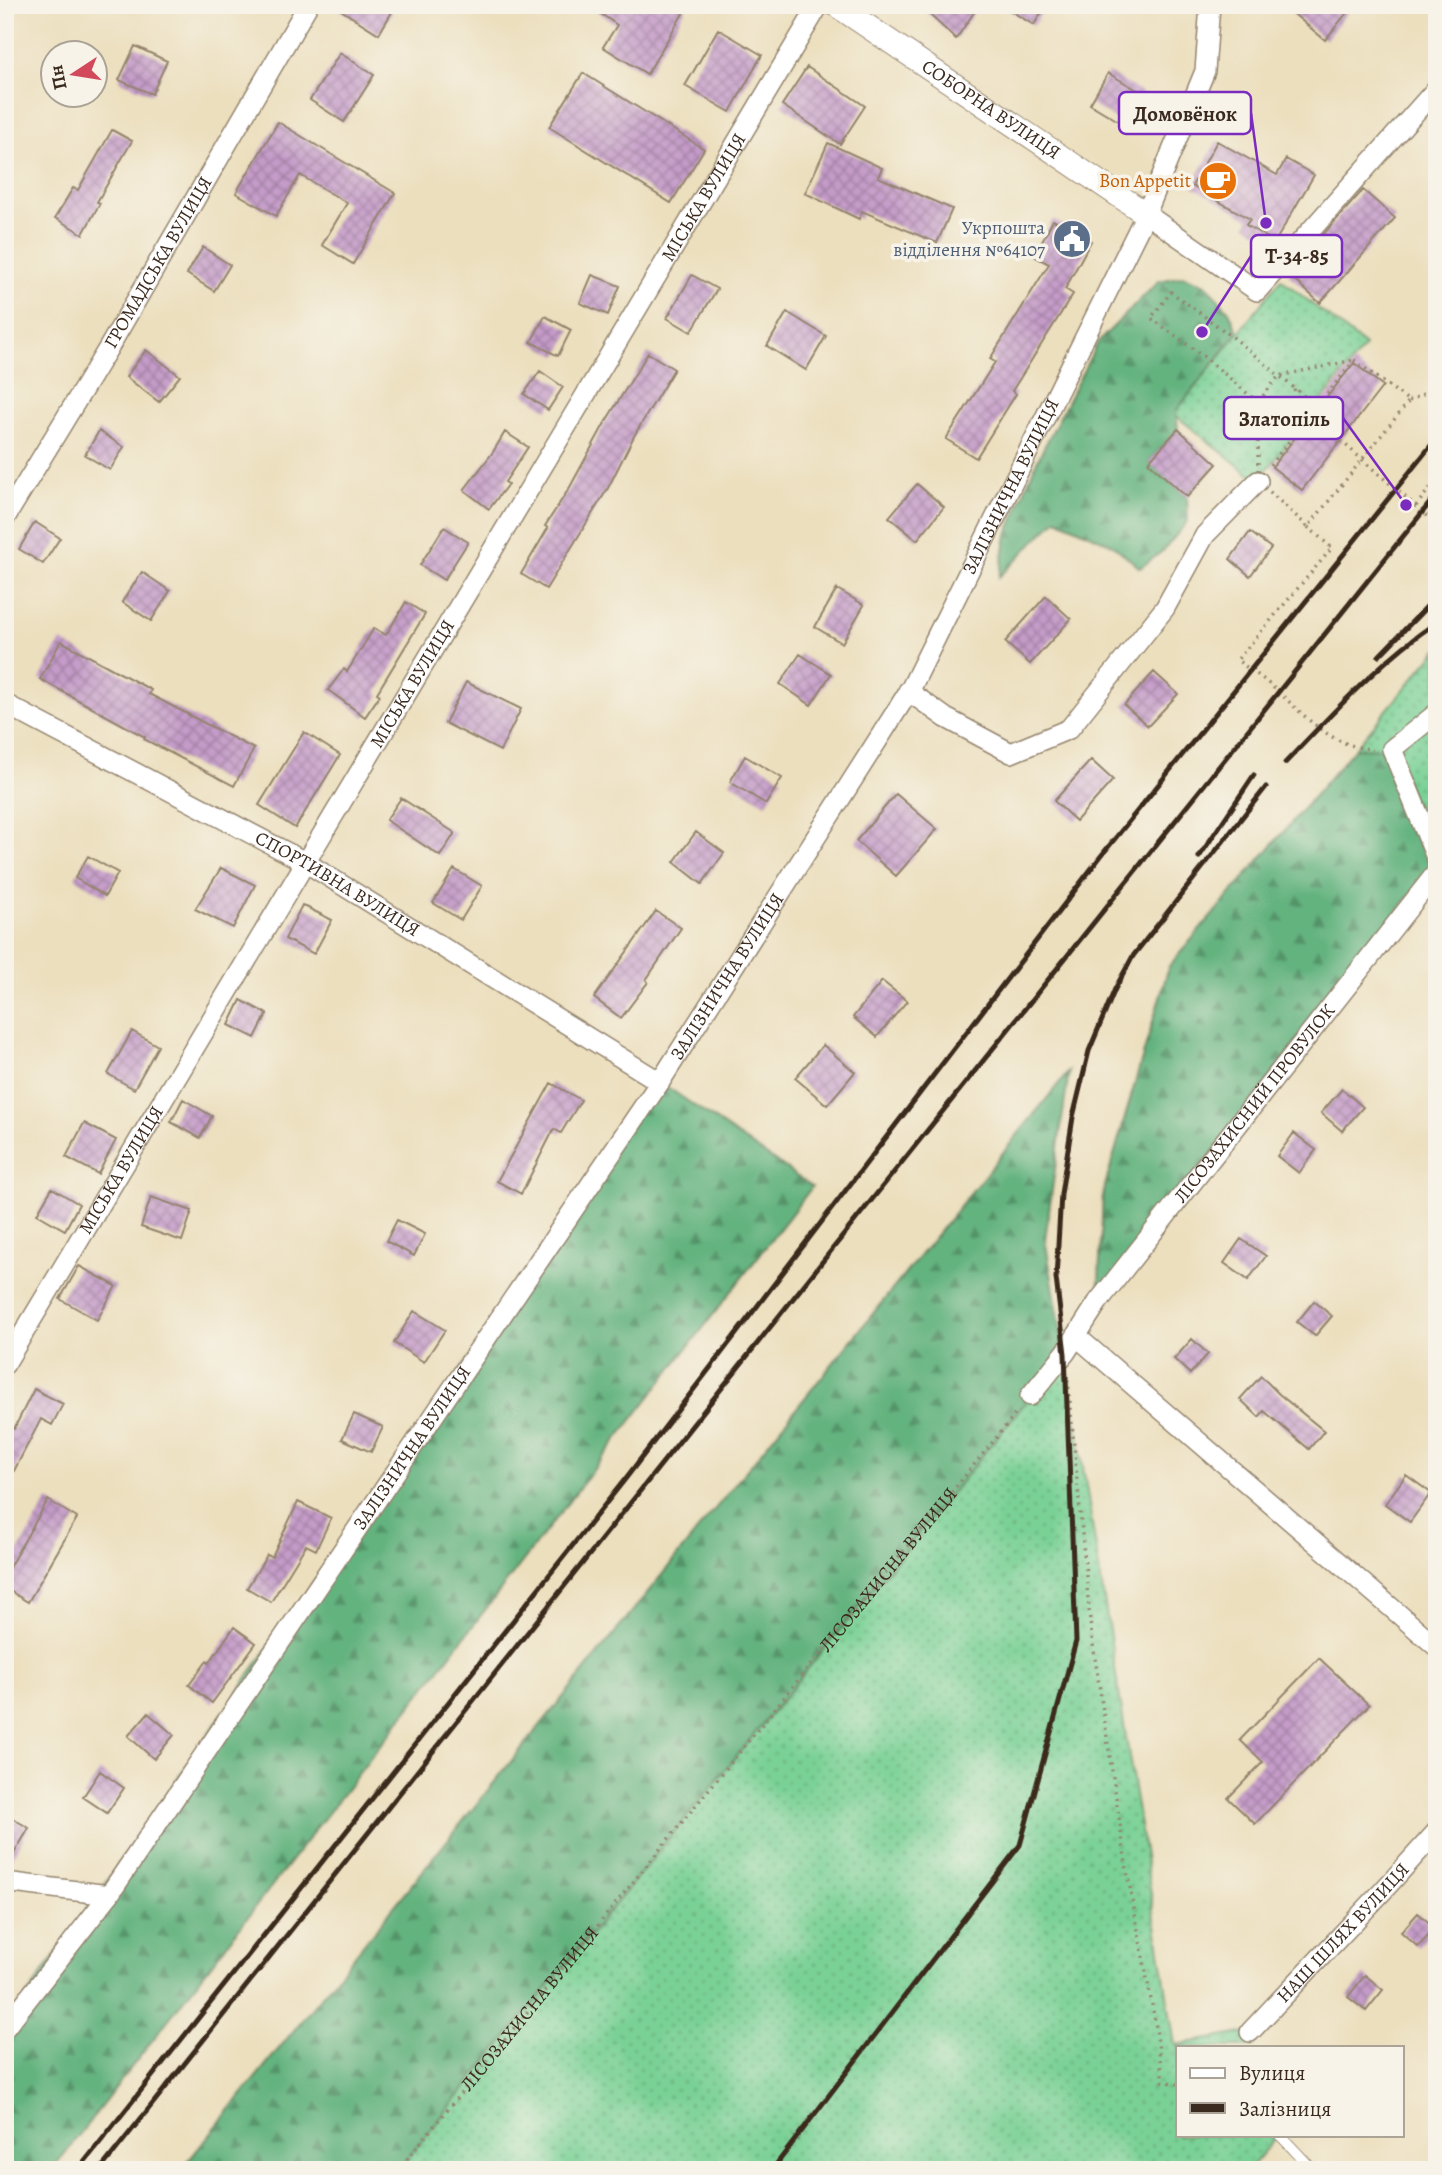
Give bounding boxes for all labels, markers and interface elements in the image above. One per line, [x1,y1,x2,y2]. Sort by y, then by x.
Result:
north arrow [38,38,108,108]
street label: СОБОРНА ВУЛИЦЯ [917,53,1066,166]
text: Пн [43,62,74,92]
callout: Домовёнок [1119,92,1251,134]
text: Домовёнок [1133,100,1237,128]
street label: МІСЬКА ВУЛИЦЯ [655,128,752,266]
cafe icon: Bon Appetit [1197,160,1239,202]
place label: Bon Appetit [1099,168,1191,194]
street label: ГРОМАДСЬКА ВУЛИЦЯ [98,172,219,353]
place label: Укрпошта відділення №64107 [893,215,1045,263]
public building icon: Укрпошта відділення №64107 [1051,218,1093,260]
callout: Т-34-85 [1251,235,1342,277]
text: Т-34-85 [1265,242,1329,270]
street label: ЗАЛІЗНИЧНА ВУЛИЦЯ [956,394,1065,579]
callout: Златопіль [1224,397,1343,439]
text: Златопіль [1238,405,1330,433]
street label: МІСЬКА ВУЛИЦЯ [364,615,461,753]
street label: СПОРТИВНА ВУЛИЦЯ [250,825,425,943]
street label: ЗАЛІЗНИЧНА ВУЛИЦЯ [664,888,790,1065]
street label: ЛІСОЗАХИСНИЙ ПРОВУЛОК [1168,999,1341,1208]
street label: МІСЬКА ВУЛИЦЯ [73,1101,170,1239]
street label: ЗАЛІЗНИЧНА ВУЛИЦЯ [347,1361,477,1535]
street label: ЛІСОЗАХИСНА ВУЛИЦЯ [813,1482,963,1658]
street label: НАШ ШЛЯХ ВУЛИЦЯ [1271,1857,1415,2009]
street label: ЛІСОЗАХИСНА ВУЛИЦЯ [454,1921,605,2097]
legend [1176,2046,1404,2136]
text: Вулиця [1239,2059,1305,2087]
text: Залізниця [1239,2095,1331,2123]

